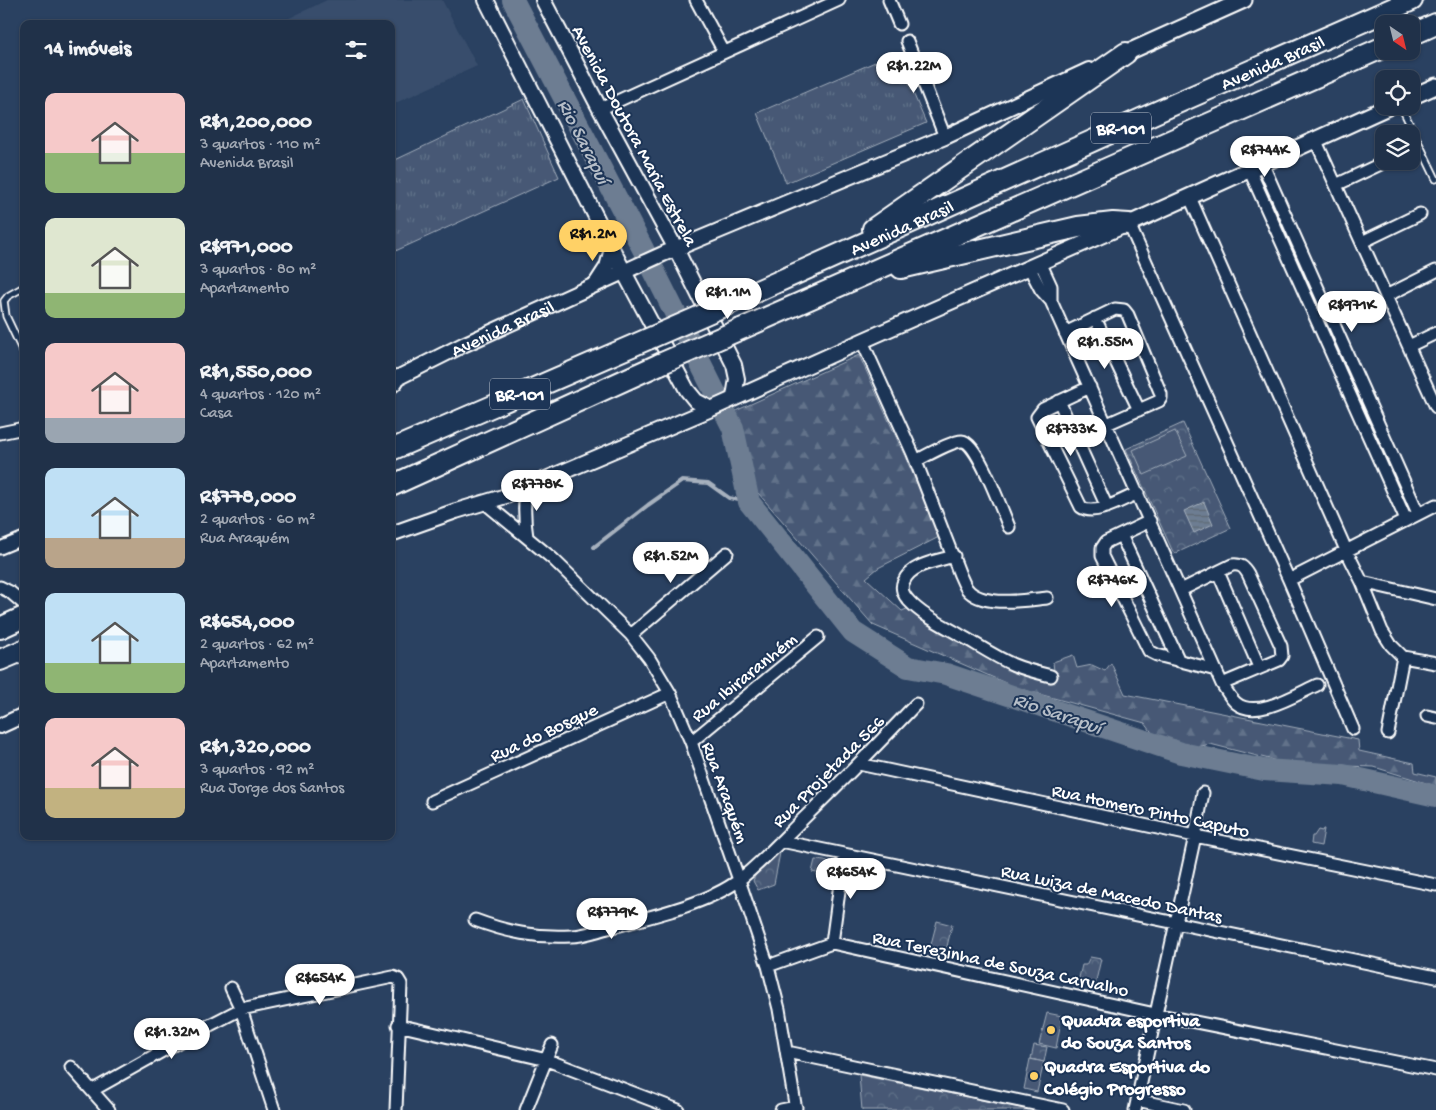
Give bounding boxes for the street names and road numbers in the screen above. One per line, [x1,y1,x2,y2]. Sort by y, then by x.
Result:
street label: Avenida Doutora Maria Estrela [565,22,702,252]
street label: Avenida Brasil [1218,32,1329,97]
road number: BR-101 [1091,112,1151,144]
street label: Avenida Brasil [847,196,958,263]
street label: Avenida Brasil [448,297,559,364]
road number: BR-101 [490,378,550,409]
street label: Rua Ibiraranhém [688,629,803,728]
street label: Rua do Bosque [487,699,602,769]
street label: Rua Projetada 566 [768,711,891,834]
street label: Rua Araquém [695,739,753,847]
street label: Rua Homero Pinto Caputo [1049,780,1251,845]
street label: Rua Luiza de Macedo Dantas [999,861,1225,930]
street label: Rua Terezinha de Souza Carvalho [870,927,1131,1004]

